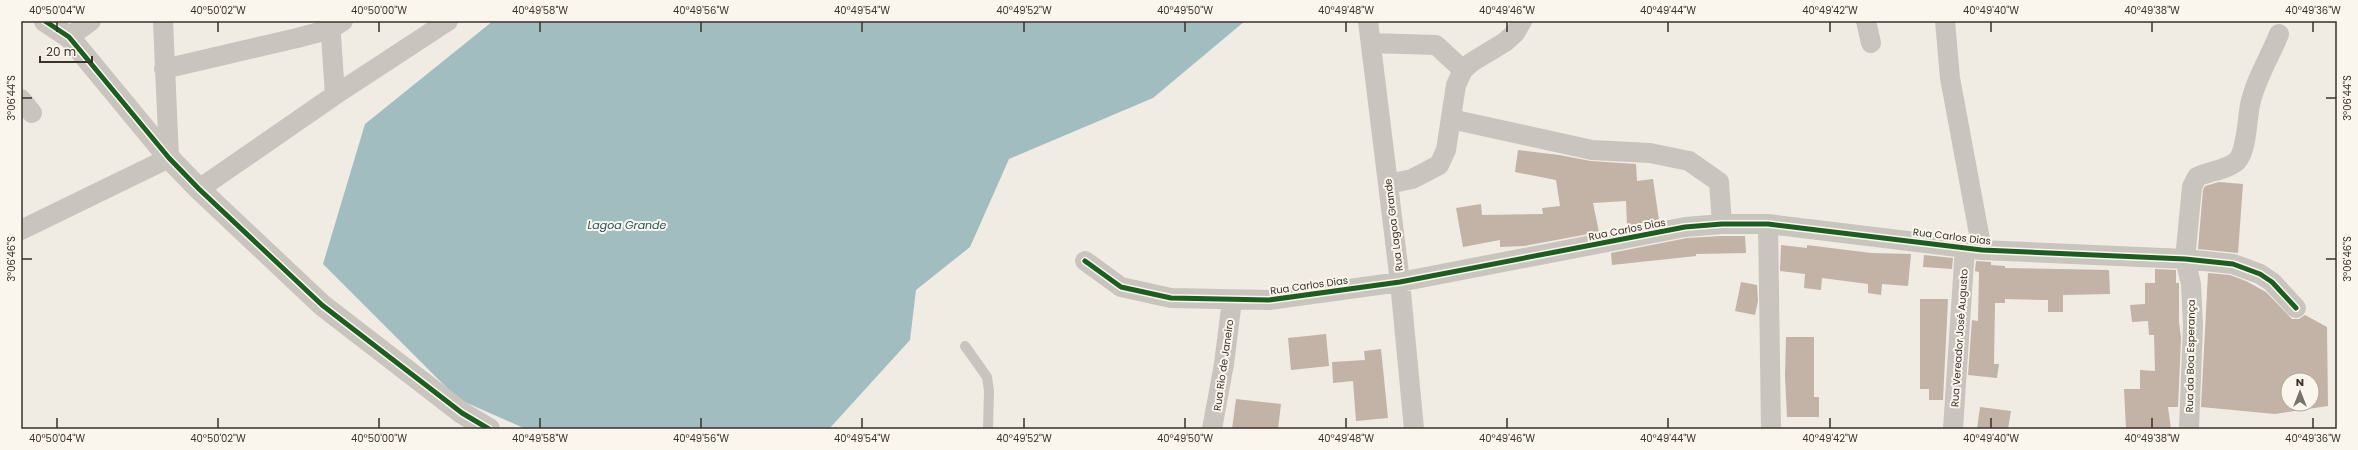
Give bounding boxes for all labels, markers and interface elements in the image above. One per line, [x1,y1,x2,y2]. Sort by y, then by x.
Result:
text: 40°50'04"W [29,3,85,18]
text: 40°50'02"W [190,3,246,18]
text: 40°50'00"W [351,3,407,18]
text: 40°49'58"W [512,3,568,18]
text: 40°49'56"W [673,3,729,18]
text: 40°49'54"W [834,3,890,18]
text: 40°49'52"W [996,3,1052,18]
text: 40°49'50"W [1157,3,1213,18]
text: 40°49'48"W [1318,3,1374,18]
text: 40°49'46"W [1479,3,1535,18]
text: 40°49'44"W [1640,3,1696,18]
text: 40°49'42"W [1802,3,1858,18]
text: 40°49'40"W [1963,3,2019,18]
text: 40°49'38"W [2124,3,2180,18]
text: 40°49'36"W [2285,3,2341,18]
scale bar [40,38,92,64]
text: 20 m [46,43,76,60]
text: 3°06'44"S [4,75,19,121]
text: 3°06'44"S [2340,75,2355,121]
street label: Rua Lagoa Grande [1380,178,1407,272]
street label: Rua Carlos Dias [1587,215,1667,244]
water label: Lagoa Grande [588,217,667,233]
street label: Rua Carlos Dias [1912,224,1992,249]
text: 3°06'46"S [4,236,19,282]
text: 3°06'46"S [2340,236,2355,282]
street label: Rua Vereador José Augusto [1947,268,1972,408]
street label: Rua Carlos Dias [1269,273,1349,298]
street label: Rua da Boa Esperança [2182,299,2199,413]
street label: Rua Rio de Janeiro [1210,318,1237,412]
north arrow [2280,372,2320,412]
text: N [2296,374,2304,390]
text: 40°50'04"W [29,431,85,446]
text: 40°50'02"W [190,431,246,446]
text: 40°50'00"W [351,431,407,446]
text: 40°49'58"W [512,431,568,446]
text: 40°49'56"W [673,431,729,446]
text: 40°49'54"W [834,431,890,446]
text: 40°49'52"W [996,431,1052,446]
text: 40°49'50"W [1157,431,1213,446]
text: 40°49'48"W [1318,431,1374,446]
text: 40°49'46"W [1479,431,1535,446]
text: 40°49'44"W [1640,431,1696,446]
text: 40°49'42"W [1802,431,1858,446]
text: 40°49'40"W [1963,431,2019,446]
text: 40°49'38"W [2124,431,2180,446]
text: 40°49'36"W [2285,431,2341,446]

